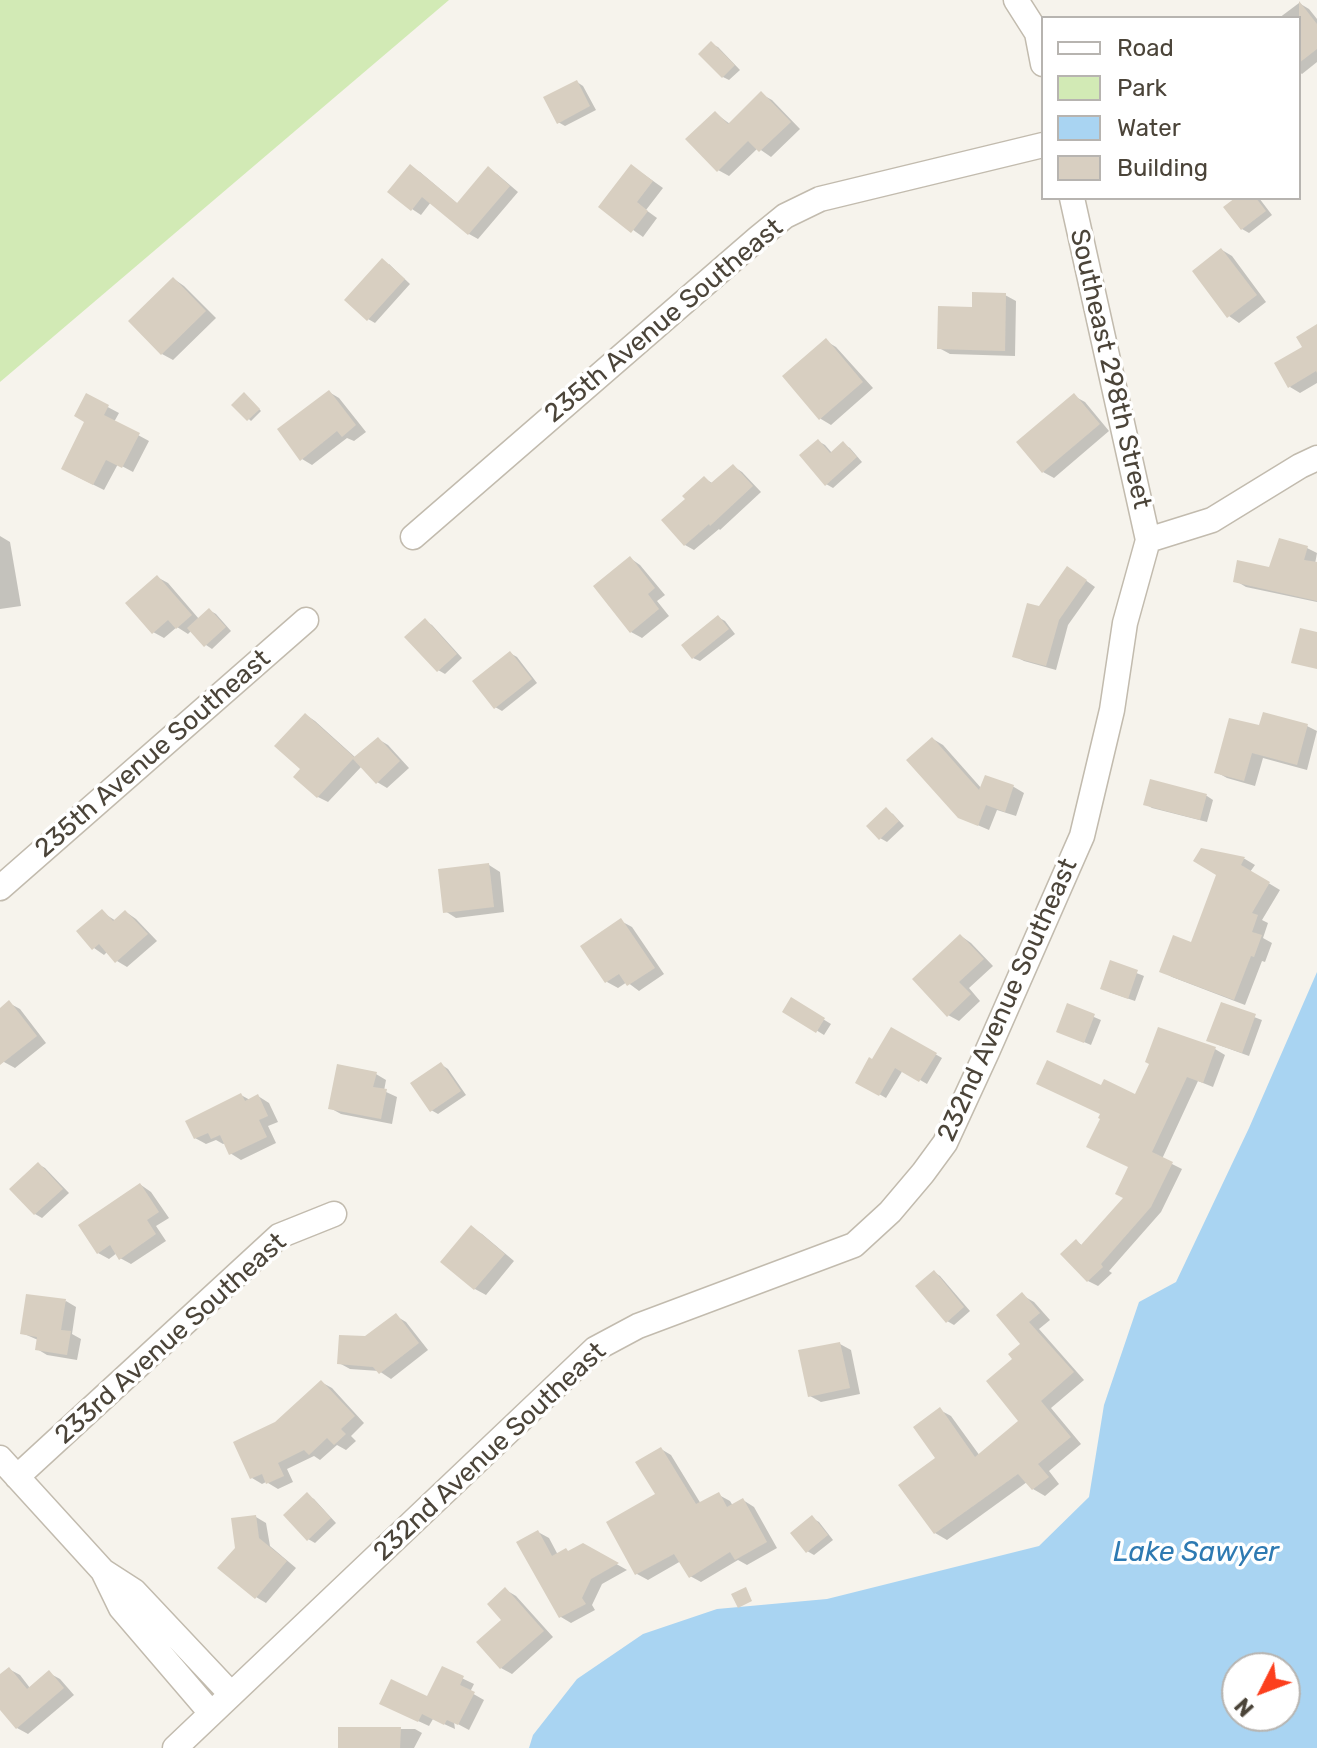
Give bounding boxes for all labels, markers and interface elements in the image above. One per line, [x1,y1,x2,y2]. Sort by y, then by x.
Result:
legend [1041,16,1301,200]
text: Road [1117,34,1174,62]
text: Park [1117,74,1167,102]
text: Water [1117,114,1181,142]
text: Building [1117,154,1208,182]
street label: 235th Avenue Southeast [539,212,789,430]
street label: Southeast 298th Street [1063,226,1157,512]
street label: 235th Avenue Southeast [29,643,277,865]
street label: 232nd Avenue Southeast [931,854,1085,1146]
street label: 233rd Avenue Southeast [49,1227,293,1451]
street label: 232nd Avenue Southeast [367,1336,613,1568]
water label: Lake Sawyer [1113,1536,1279,1570]
north arrow [1221,1652,1301,1732]
text: N [1229,1692,1260,1722]

